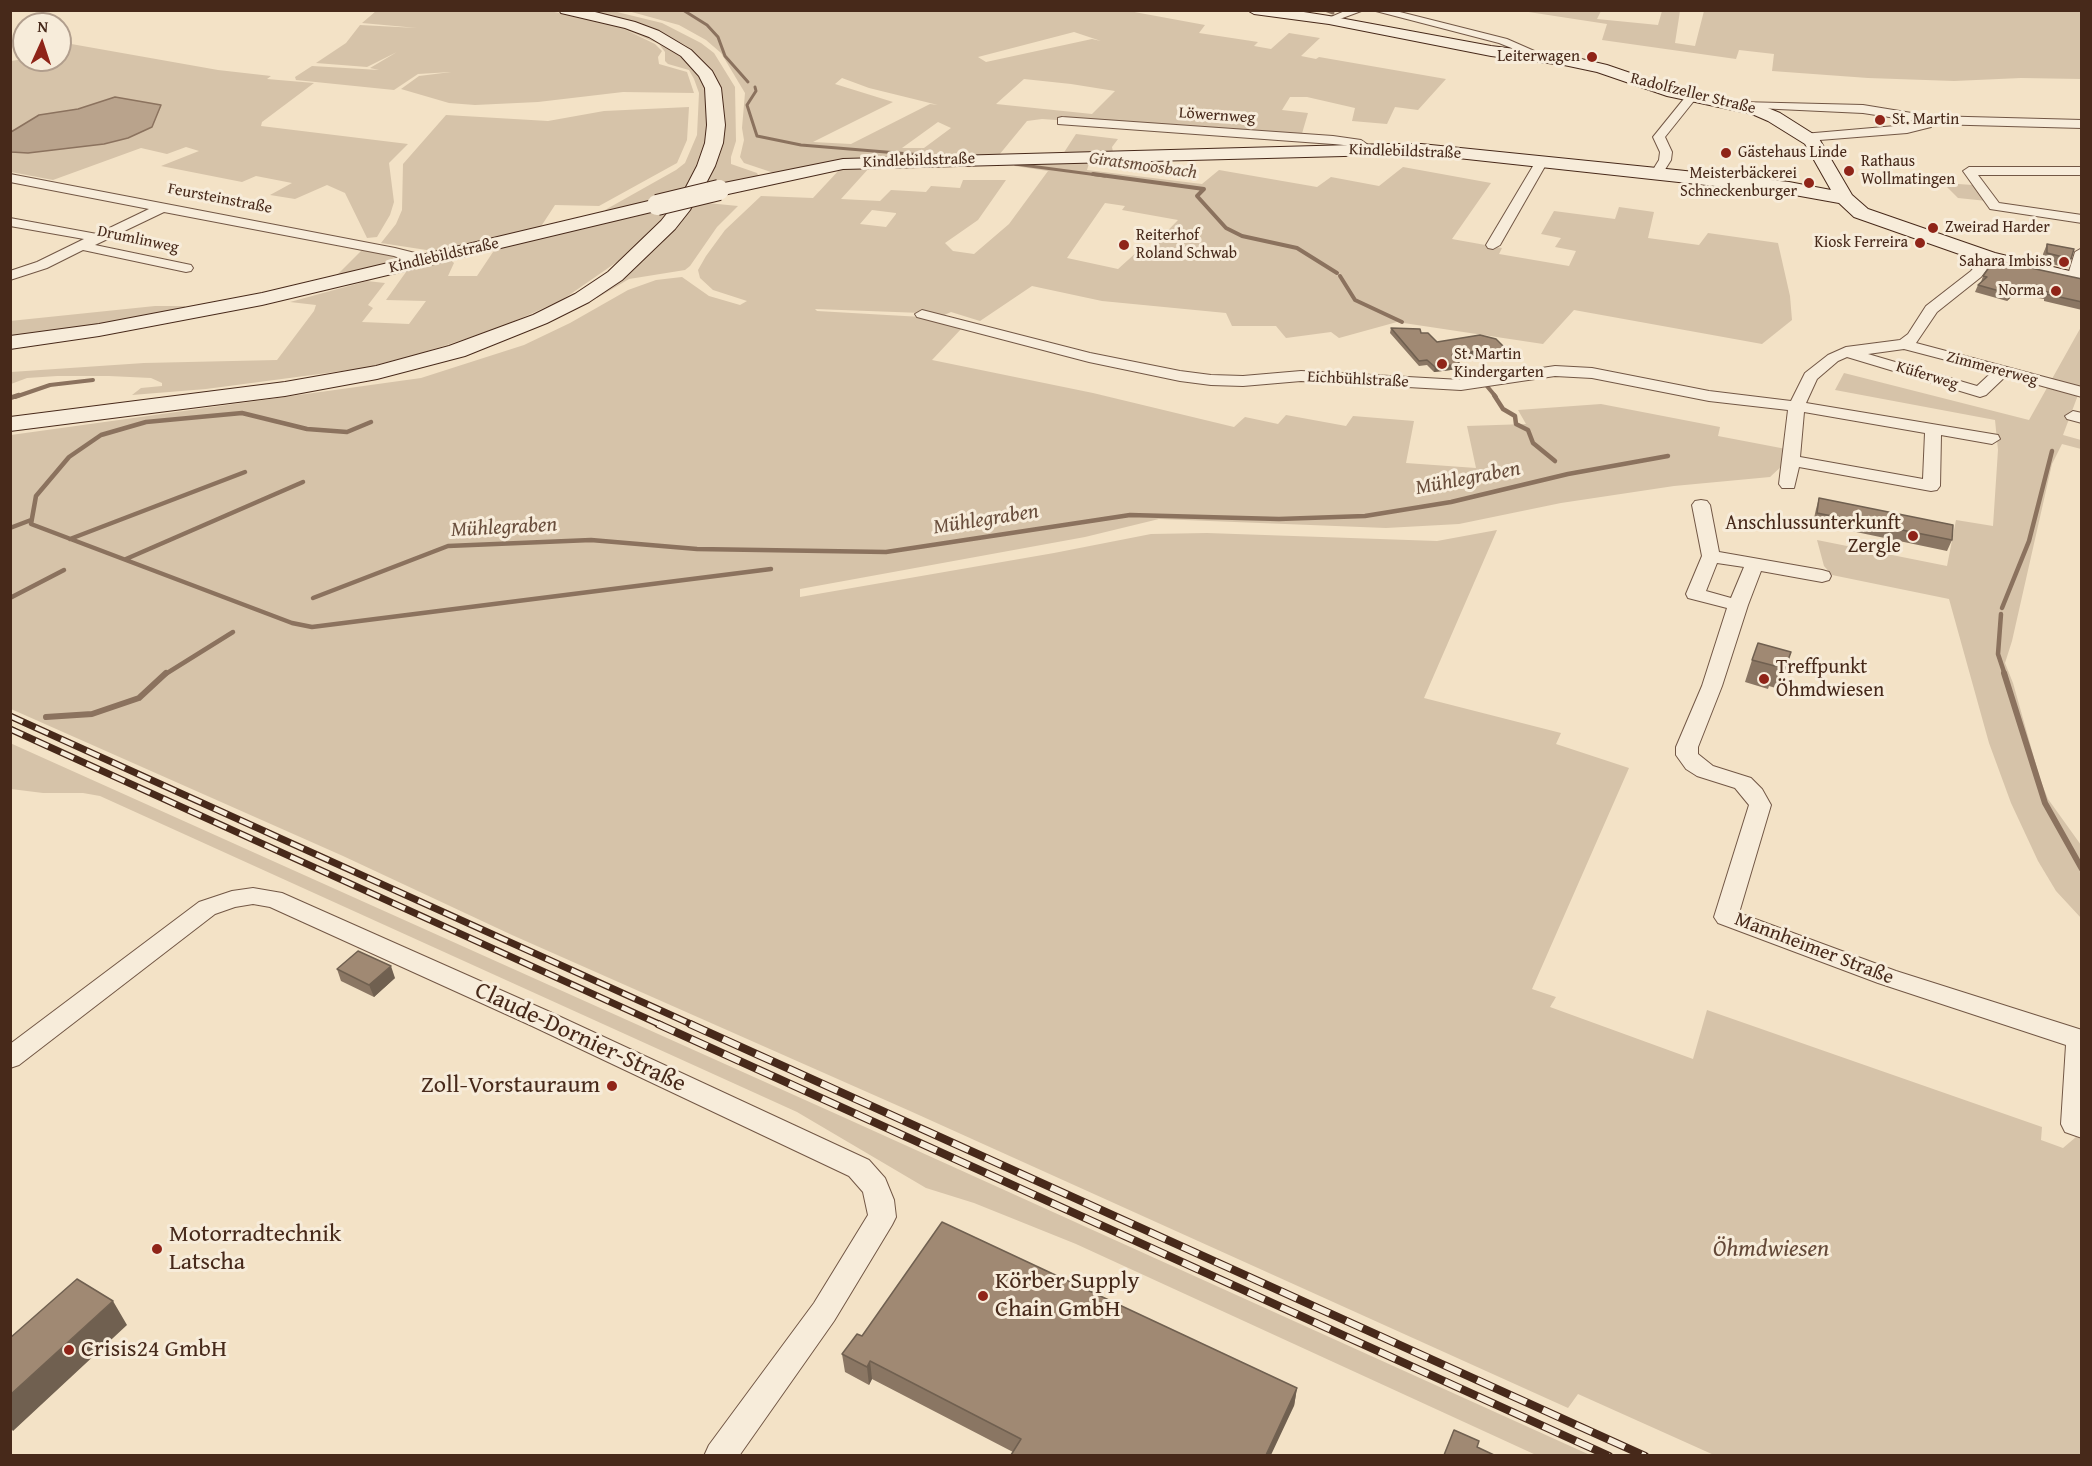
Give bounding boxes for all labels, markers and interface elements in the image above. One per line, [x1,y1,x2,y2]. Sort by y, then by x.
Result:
north arrow [12,12,72,72]
text: N [37,14,49,38]
place label: Leiterwagen [1497,47,1580,67]
marker: Leiterwagen [1585,50,1599,64]
street label: Radolfzeller Straße [1628,69,1758,119]
street label: Löwernweg [1178,104,1256,128]
place label: St. Martin [1892,110,1959,130]
marker: St. Martin [1873,113,1887,127]
street label: Kindlebildstraße [1349,140,1461,164]
place label: Gästehaus Linde [1738,143,1847,163]
marker: Gästehaus Linde [1719,146,1733,160]
water label: Giratsmoosbach [1088,148,1198,184]
street label: Kindlebildstraße [863,149,975,173]
place label: Rathaus Wollmatingen [1861,152,1955,190]
place label: Meisterbäckerei Schneckenburger [1680,164,1797,202]
marker: Rathaus Wollmatingen [1842,164,1856,178]
marker: Meisterbäckerei Schneckenburger [1802,176,1816,190]
street label: Feursteinstraße [166,179,274,219]
place label: Zweirad Harder [1945,218,2050,238]
marker: Zweirad Harder [1926,221,1940,235]
street label: Drumlinweg [96,222,180,258]
place label: Reiterhof Roland Schwab [1136,226,1237,264]
place label: Kiosk Ferreira [1814,233,1908,253]
street label: Kindlebildstraße [387,234,501,278]
marker: Kiosk Ferreira [1913,236,1927,250]
marker: Reiterhof Roland Schwab [1117,238,1131,252]
place label: Sahara Imbiss [1959,252,2052,272]
marker: Sahara Imbiss [2057,255,2071,269]
place label: Norma [1998,281,2044,301]
marker: Norma [2049,284,2063,298]
place label: St. Martin Kindergarten [1454,345,1544,383]
street label: Zimmererweg [1944,348,2040,390]
marker: St. Martin Kindergarten [1435,357,1449,371]
street label: Küferweg [1894,357,1960,395]
street label: Eichbühlstraße [1307,368,1409,392]
water label: Mühlegraben [1413,456,1523,502]
water label: Mühlegraben [932,499,1040,541]
place label: Anschlussunterkunft Zergle [1725,512,1901,559]
water label: Mühlegraben [450,513,558,543]
marker: Anschlussunterkunft Zergle [1906,529,1920,543]
place label: Treffpunkt Öhmdwiesen [1776,656,1884,703]
marker: Treffpunkt Öhmdwiesen [1757,672,1771,686]
street label: Mannheimer Straße [1731,908,1897,990]
street label: Claude-Dornier-Straße [470,977,690,1099]
place label: Zoll-Vorstauraum [421,1072,600,1100]
marker: Zoll-Vorstauraum [605,1079,619,1093]
place label: Motorradtechnik Latscha [169,1221,341,1277]
park label: Öhmdwiesen [1713,1236,1829,1264]
marker: Motorradtechnik Latscha [150,1242,164,1256]
place label: Körber Supply Chain GmbH [995,1268,1139,1324]
marker: Körber Supply Chain GmbH [976,1289,990,1303]
place label: Crisis24 GmbH [81,1336,227,1364]
marker: Crisis24 GmbH [62,1343,76,1357]

